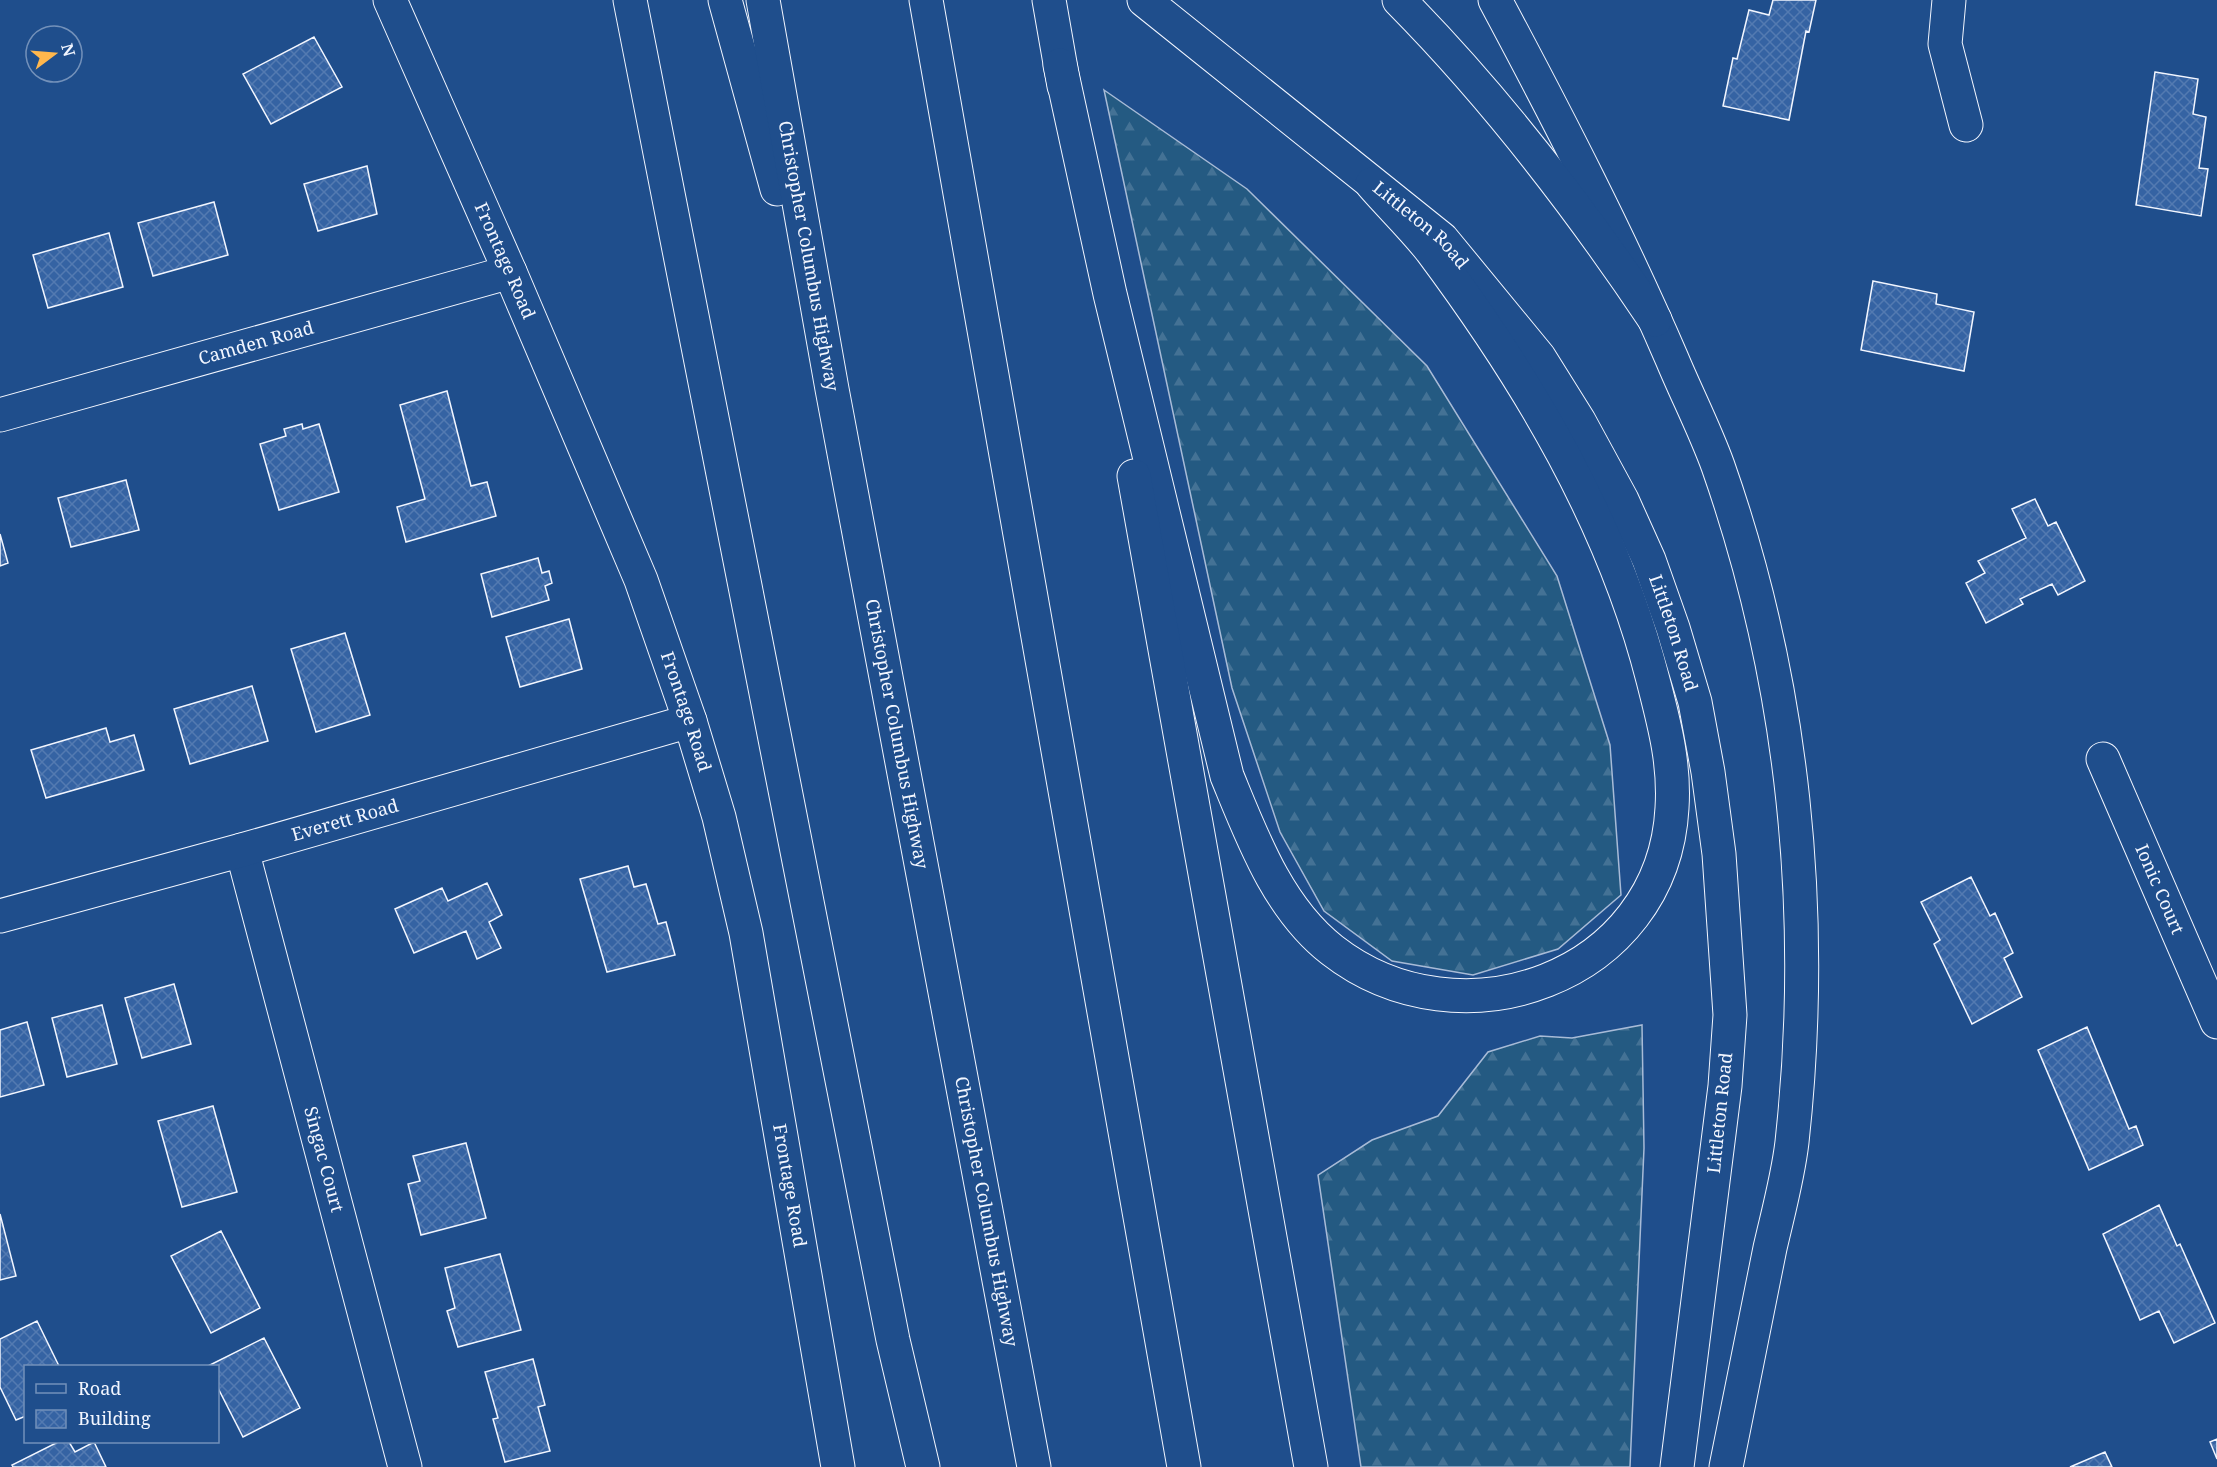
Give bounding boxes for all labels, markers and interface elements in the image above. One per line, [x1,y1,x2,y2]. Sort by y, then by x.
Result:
north arrow [24,24,84,84]
text: N [56,41,81,59]
street label: Christopher Columbus Highway [774,119,845,394]
street label: Littleton Road [1368,175,1475,274]
street label: Frontage Road [470,198,542,323]
street label: Camden Road [195,315,316,370]
street label: Littleton Road [1644,571,1704,694]
street label: Christopher Columbus Highway [861,597,935,872]
street label: Frontage Road [656,648,718,774]
street label: Everett Road [288,793,401,846]
street label: Ionic Court [2130,840,2190,938]
street label: Littleton Road [1701,1051,1737,1174]
street label: Christopher Columbus Highway [950,1074,1024,1349]
street label: Singac Court [299,1104,350,1215]
street label: Frontage Road [768,1122,813,1249]
legend [24,1365,219,1443]
text: Road [78,1376,121,1400]
text: Building [78,1406,151,1430]

